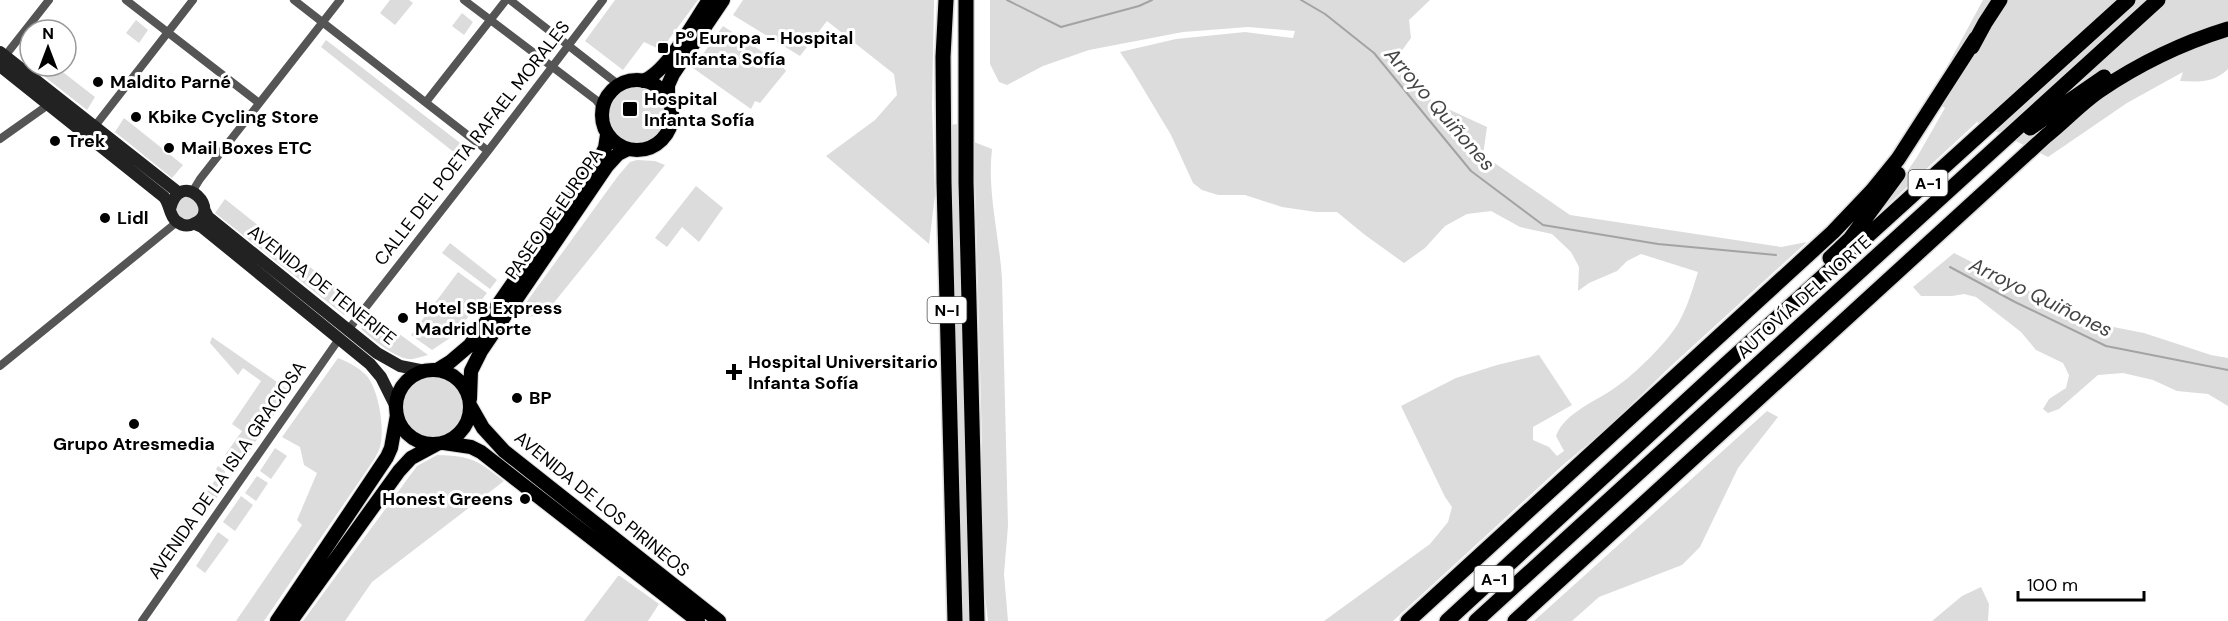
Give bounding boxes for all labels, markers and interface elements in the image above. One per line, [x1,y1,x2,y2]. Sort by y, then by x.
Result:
street label: CALLE DEL POETA RAFAEL MORALES [369,16,575,270]
north arrow [18,18,78,78]
text: N [42,23,54,44]
place label: Pº Europa - Hospital Infanta Sofía [675,26,853,71]
marker: Pº Europa - Hospital Infanta Sofía [656,41,670,55]
water label: Arroyo Quiñones [1378,41,1501,176]
place label: Maldito Parné [110,70,231,94]
marker: Maldito Parné [91,75,105,89]
place label: Hospital Infanta Sofía [644,87,754,132]
marker: Hospital Infanta Sofía [621,100,639,118]
place label: Kbike Cycling Store [148,105,319,129]
marker: Kbike Cycling Store [129,110,143,124]
place label: Trek [67,129,106,153]
marker: Trek [48,134,62,148]
place label: Mail Boxes ETC [181,136,312,160]
marker: Mail Boxes ETC [162,141,176,155]
street label: PASEO DE EUROPA [500,144,608,284]
road number: A-1 [1908,170,1948,196]
place label: Lidl [117,206,149,230]
marker: Lidl [98,211,112,225]
street label: AVENIDA DE TENERIFE [243,219,401,351]
street label: AUTOVÍA DEL NORTE [1732,230,1876,364]
water label: Arroyo Quiñones [1964,251,2117,343]
place label: Hotel SB Express Madrid Norte [415,296,562,341]
road number: N-I [928,297,966,323]
marker: Hotel SB Express Madrid Norte [396,311,410,325]
place label: Hospital Universitario Infanta Sofía [748,350,938,395]
street label: AVENIDA DE LA ISLA GRACIOSA [142,356,312,584]
marker: Hospital Universitario Infanta Sofía [725,363,743,381]
place label: BP [529,386,552,410]
marker: BP [510,391,524,405]
marker: Grupo Atresmedia [127,417,141,431]
street label: AVENIDA DE LOS PIRINEOS [509,426,695,582]
place label: Grupo Atresmedia [53,432,215,456]
place label: Honest Greens [382,487,513,511]
marker: Honest Greens [518,492,532,506]
scale bar [2018,564,2144,602]
road number: A-1 [1474,566,1514,592]
text: 100 m [2027,573,2078,597]

